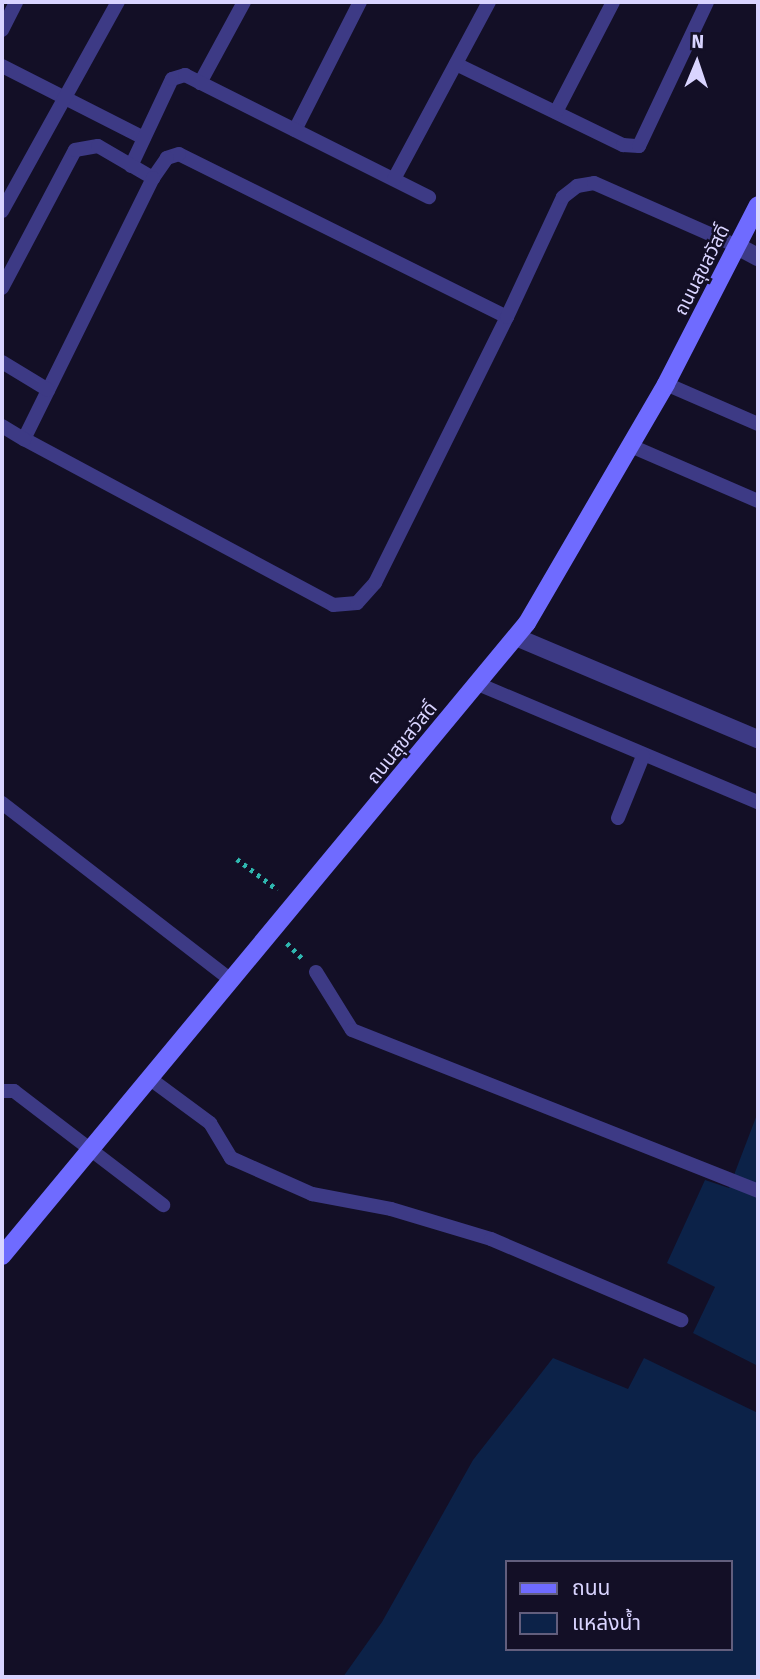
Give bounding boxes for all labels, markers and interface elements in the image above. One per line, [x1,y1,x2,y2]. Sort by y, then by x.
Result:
north arrow [662,28,732,98]
text: N [691,30,704,53]
street label: ถนนสุขสวัสดิ์ [669,221,735,319]
street label: ถนนสุขสวัสดิ์ [362,697,442,789]
legend [504,1560,732,1651]
text: ถนน [572,1575,610,1601]
text: แหล่งน้ำ [572,1610,641,1636]

